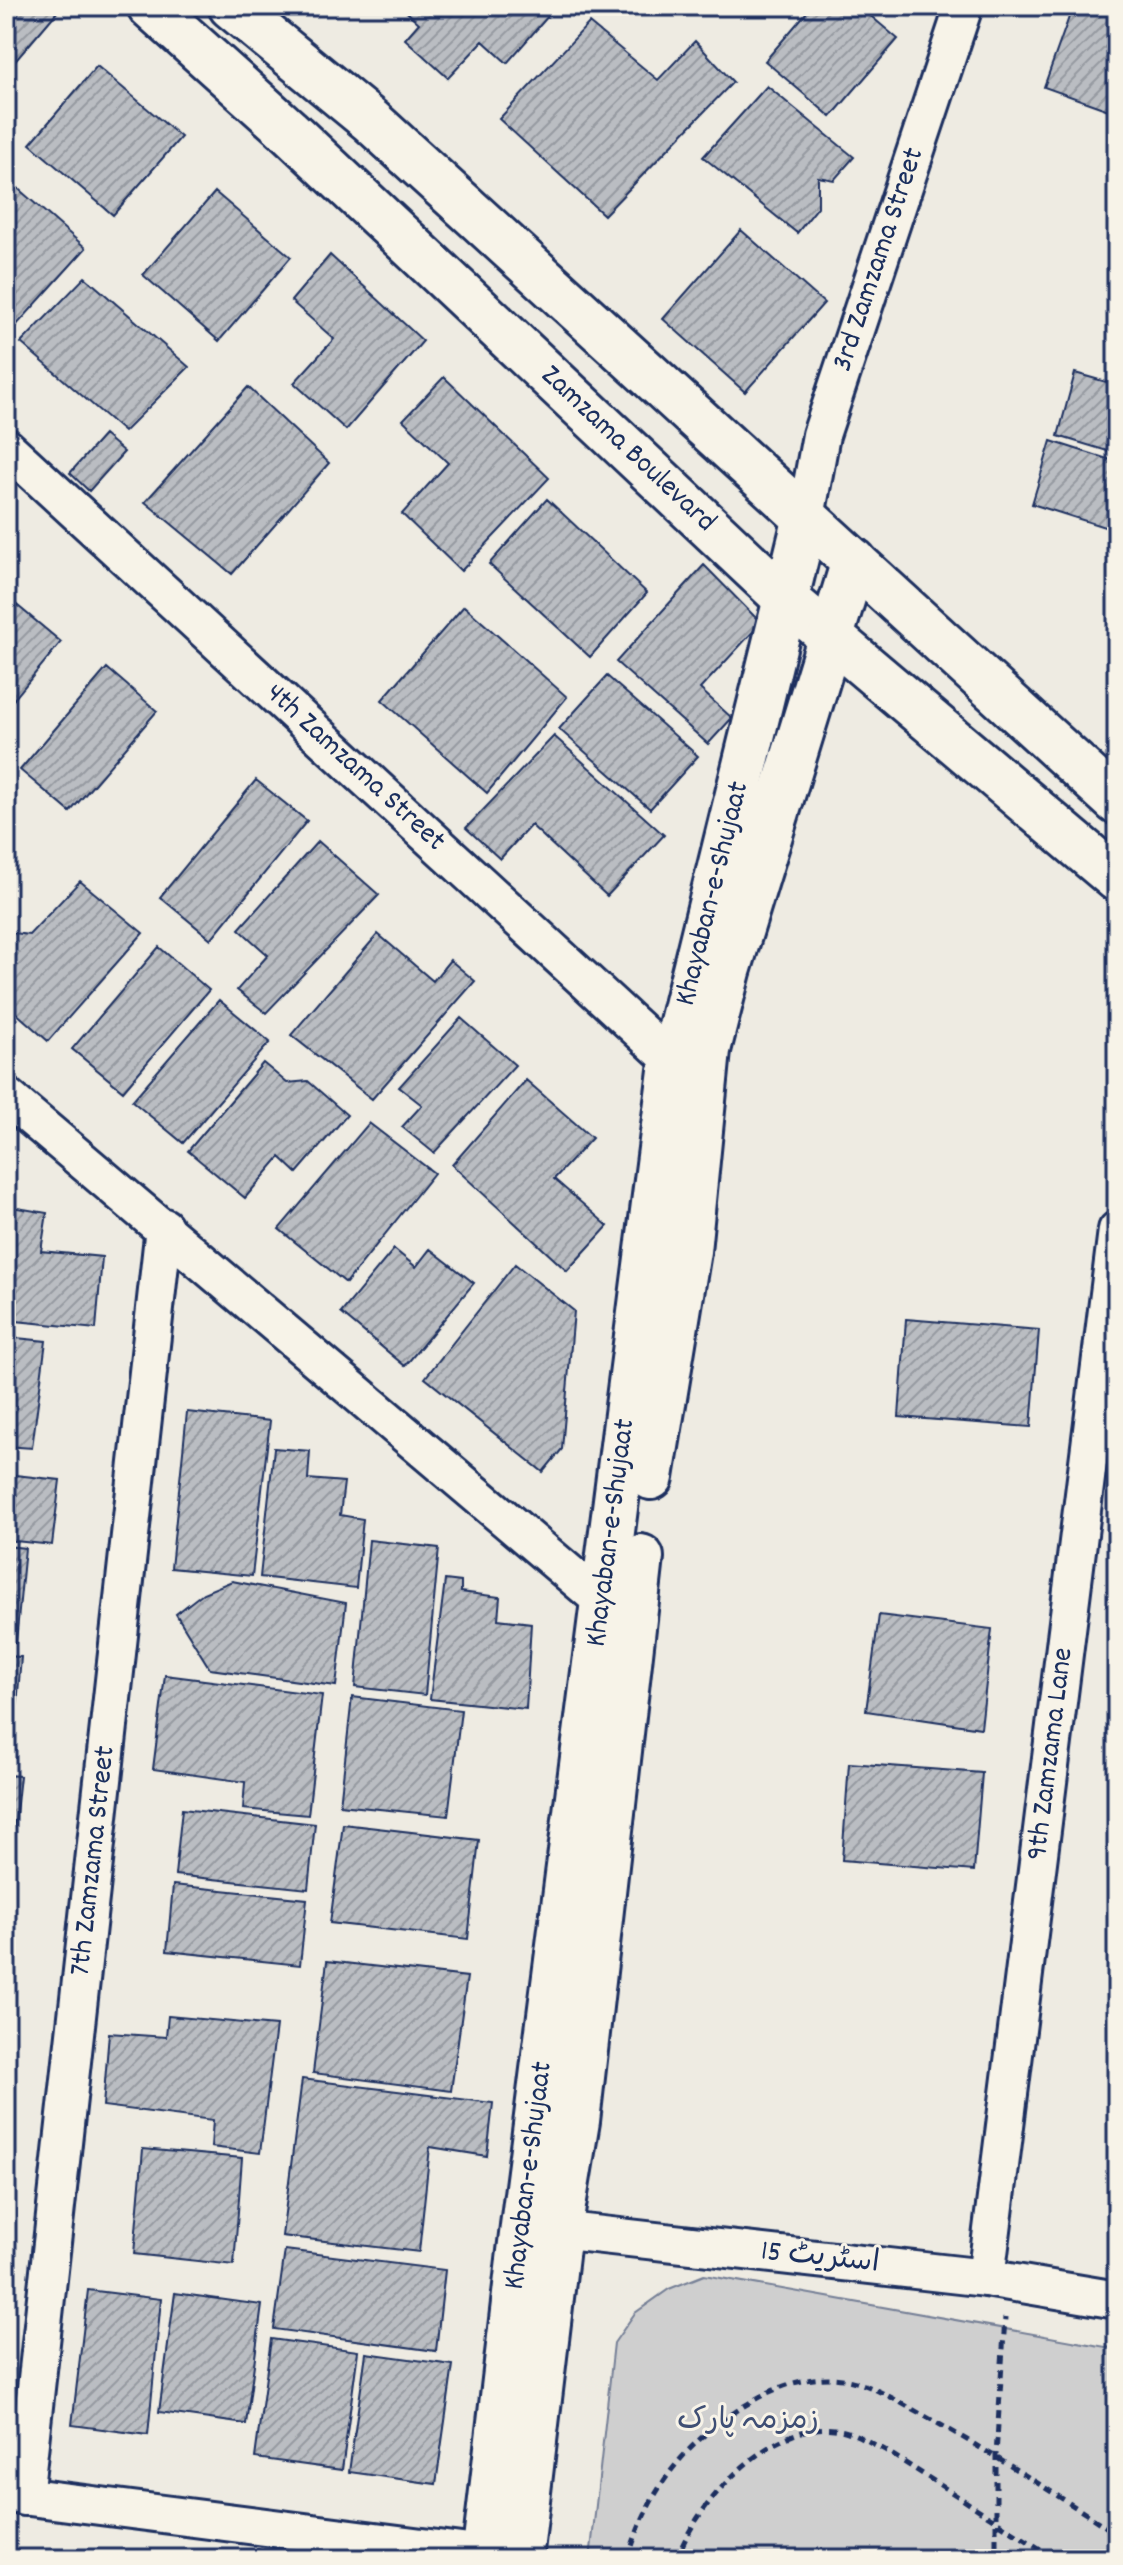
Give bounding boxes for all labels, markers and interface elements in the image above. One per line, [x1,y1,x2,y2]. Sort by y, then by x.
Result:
street label: 3rd Zamzama Street [822,142,937,377]
street label: Zamzama Boulevard [530,356,725,544]
street label: 4th Zamzama Street [255,674,455,863]
street label: Khayaban-e-Shujaat [665,777,762,1010]
street label: Khayaban-e-Shujaat [576,1416,648,1650]
street label: 9th Zamzama Lane [1017,1645,1086,1863]
street label: 7th Zamzama Street [60,1744,128,1978]
street label: Khayaban-e-Shujaat [494,2059,565,2292]
street label: اسٹریٹ 15 [759,2231,881,2287]
park label: زمزمہ پارک [677,2401,819,2444]

